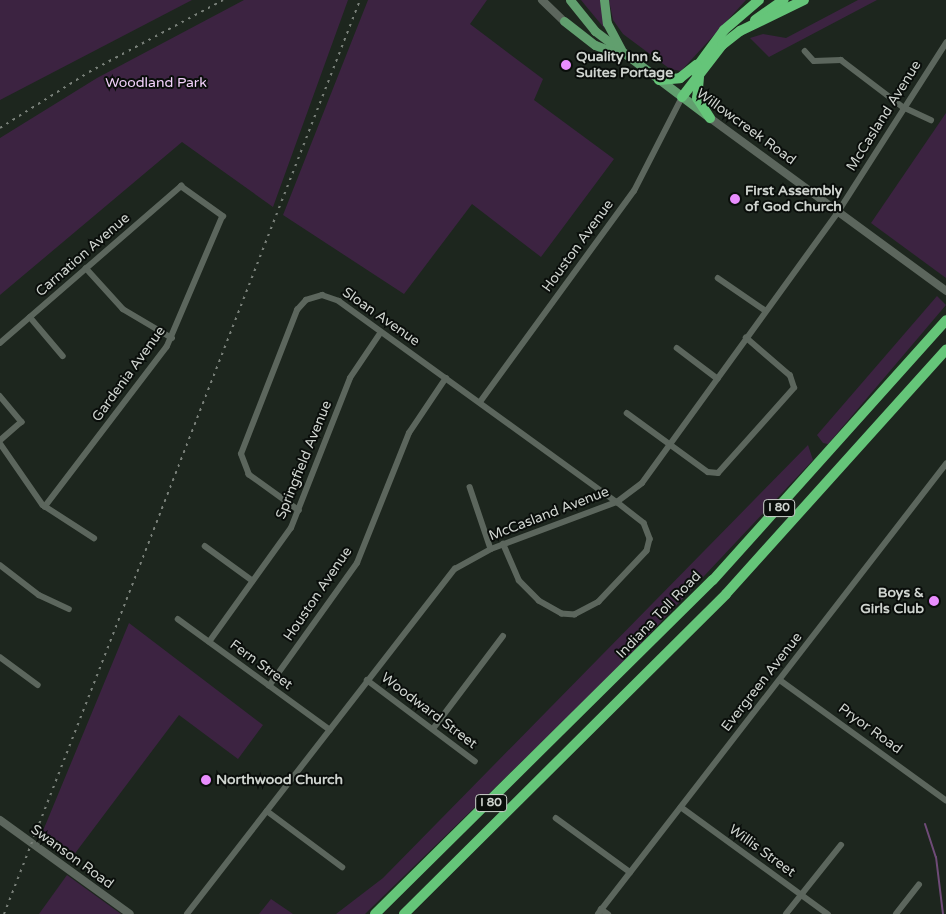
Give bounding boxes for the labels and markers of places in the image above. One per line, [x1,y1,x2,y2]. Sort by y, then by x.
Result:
place label: Quality Inn & Suites Portage [576,49,673,82]
marker: Quality Inn & Suites Portage [560,59,572,71]
place label: First Assembly of God Church [745,183,842,216]
marker: First Assembly of God Church [729,193,741,205]
place label: Boys & Girls Club [860,585,924,618]
marker: Boys & Girls Club [928,595,940,607]
place label: Northwood Church [216,772,343,788]
marker: Northwood Church [200,774,212,786]

